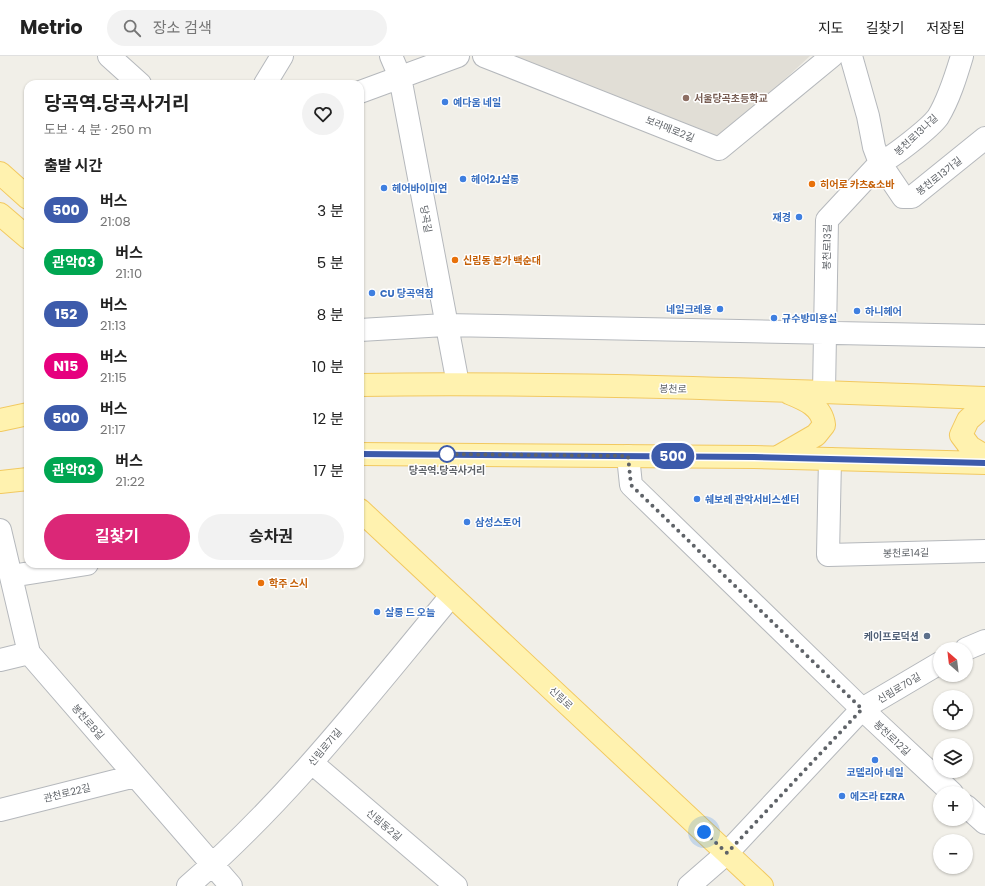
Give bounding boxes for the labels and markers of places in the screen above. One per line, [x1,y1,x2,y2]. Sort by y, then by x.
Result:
place label: 서울당곡초등학교 [694,91,768,106]
marker: 서울당곡초등학교 [681,93,691,103]
place label: 예다움 네일 [453,95,501,110]
marker: 예다움 네일 [440,97,450,107]
place label: 헤어2J살롱 [471,172,519,187]
marker: 헤어2J살롱 [458,174,468,184]
place label: 히어로 카츠&소바 [820,177,895,192]
marker: 히어로 카츠&소바 [807,179,817,189]
place label: 헤어바이미연 [392,181,447,196]
marker: 헤어바이미연 [379,183,389,193]
place label: 재경 [773,210,791,225]
marker: 재경 [794,212,804,222]
place label: 신림동 본가 백순대 [463,253,541,268]
marker: 신림동 본가 백순대 [450,255,460,265]
place label: CU 당곡역점 [380,286,434,301]
marker: CU 당곡역점 [367,288,377,298]
place label: 네일크레용 [666,302,712,317]
marker: 네일크레용 [715,304,725,314]
place label: 하니헤어 [865,304,902,319]
marker: 하니헤어 [852,306,862,316]
place label: 규수방미용실 [782,311,837,326]
marker: 규수방미용실 [769,313,779,323]
marker: 당곡역.당곡사거리 [438,445,456,463]
place label: 당곡역.당곡사거리 [409,463,485,478]
place label: 쉐보레 관악서비스센터 [705,492,799,507]
marker: 쉐보레 관악서비스센터 [692,494,702,504]
place label: 삼성스토어 [475,515,521,530]
marker: 삼성스토어 [462,517,472,527]
place label: 학주 스시 [269,576,308,591]
marker: 학주 스시 [256,578,266,588]
place label: 살롱 드 오늘 [385,605,435,620]
marker: 살롱 드 오늘 [372,607,382,617]
place label: 케이프로덕션 [864,629,919,644]
marker: 케이프로덕션 [922,631,932,641]
marker: 코델리아 네일 [870,755,880,765]
place label: 코델리아 네일 [846,765,904,780]
place label: 에즈라 EZRA [850,789,906,804]
marker: 에즈라 EZRA [837,791,847,801]

